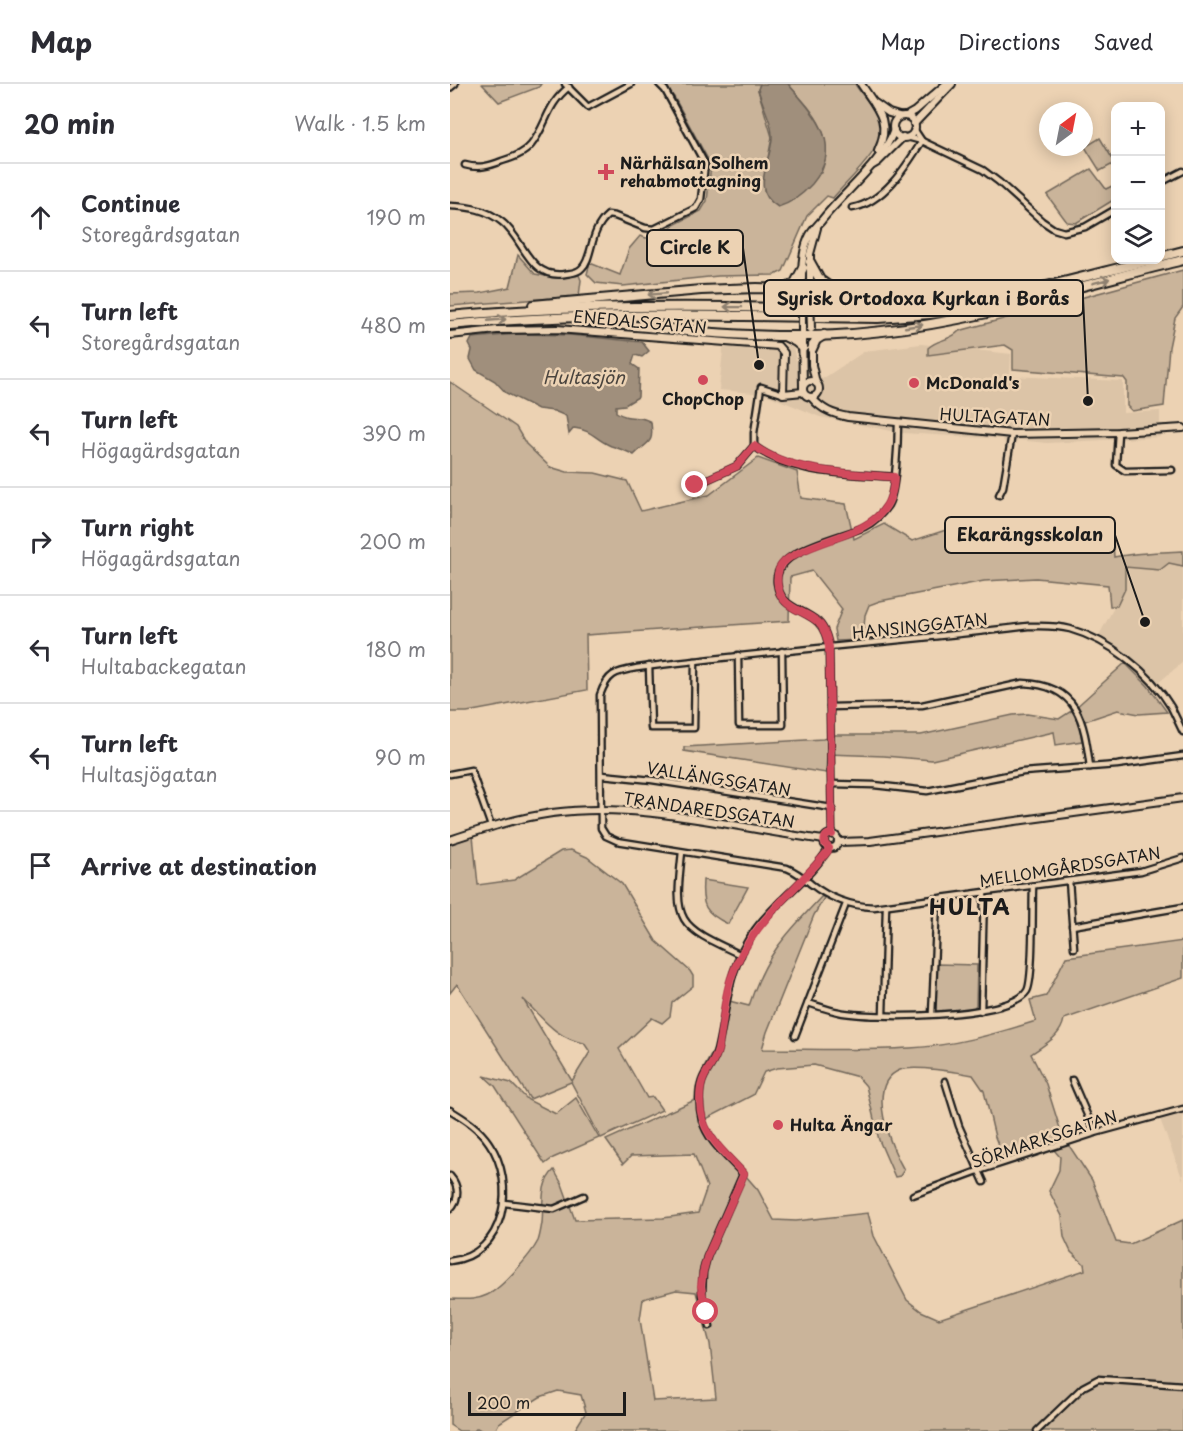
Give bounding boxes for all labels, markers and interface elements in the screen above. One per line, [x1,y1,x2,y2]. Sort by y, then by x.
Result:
text: Map [30,20,92,63]
text: Map [880,25,925,57]
text: Directions [958,25,1060,57]
text: Saved [1093,25,1153,57]
north arrow [1039,102,1093,156]
map controls [1111,102,1165,264]
button: + [1111,102,1165,156]
text: 20 min [24,104,115,143]
text: Walk · 1.5 km [294,108,426,138]
place label: Närhälsan Solhem rehabmottagning [620,150,768,192]
button: − [1111,156,1165,210]
marker: Närhälsan Solhem rehabmottagning [597,163,615,181]
text: Continue [81,186,180,219]
icon: ahead [24,201,57,234]
text: 190 m [367,202,426,232]
button: layers [1111,210,1165,264]
text: Storegårdsgatan [81,219,240,249]
callout: Circle K [647,230,743,266]
text: Circle K [660,233,730,260]
one-way arrow [1091,275,1110,286]
callout: Syrisk Ortodoxa Kyrkan i Borås [764,280,1083,316]
text: Syrisk Ortodoxa Kyrkan i Borås [777,284,1070,311]
one-way arrow [647,288,667,299]
text: Turn left [81,294,178,327]
one-way arrow [724,301,744,313]
street label: ENEDALSGATAN [572,303,708,339]
icon: left [24,309,57,342]
text: 480 m [361,310,426,340]
one-way arrow [486,314,506,325]
one-way arrow [904,320,924,331]
text: Storegårdsgatan [81,327,240,357]
water label: Hultasjön [543,363,626,390]
place label: McDonald's [926,370,1020,394]
marker: ChopChop [696,373,710,387]
marker: McDonald's [907,376,921,390]
place label: ChopChop [662,386,744,410]
street label: HULTAGATAN [939,401,1051,431]
text: Turn left [81,402,178,435]
icon: left [24,417,57,450]
text: 390 m [362,418,426,448]
text: Högagärdsgatan [81,435,240,465]
route end [681,471,707,497]
text: Turn right [81,510,194,543]
callout: Ekarängsskolan [945,517,1115,553]
text: Ekarängsskolan [957,520,1103,547]
icon: right [24,525,57,558]
text: 200 m [359,526,426,556]
text: Högagärdsgatan [81,543,240,573]
street label: HANSINGGATAN [851,606,989,644]
text: Turn left [81,618,178,651]
icon: left [24,633,57,666]
text: 180 m [366,634,426,664]
text: Hultabackegatan [81,651,247,681]
text: Turn left [81,726,178,759]
icon: left [24,741,57,774]
text: 90 m [375,742,426,772]
street label: VALLÄNGSGATAN [645,755,793,801]
text: Hultasjögatan [81,759,218,789]
street label: TRANDAREDSGATAN [622,785,796,833]
street label: MELLOMGÅRDSGATAN [978,840,1162,892]
icon: arrive [24,849,57,882]
text: Arrive at destination [81,849,317,882]
district label: HULTA [929,889,1011,922]
street label: SÖRMARKSGATAN [968,1103,1120,1173]
place label: Hulta Ängar [790,1112,893,1136]
marker: Hulta Ängar [771,1118,785,1132]
route start [692,1298,718,1324]
scale bar [468,1389,626,1416]
text: 200 m [477,1390,530,1414]

